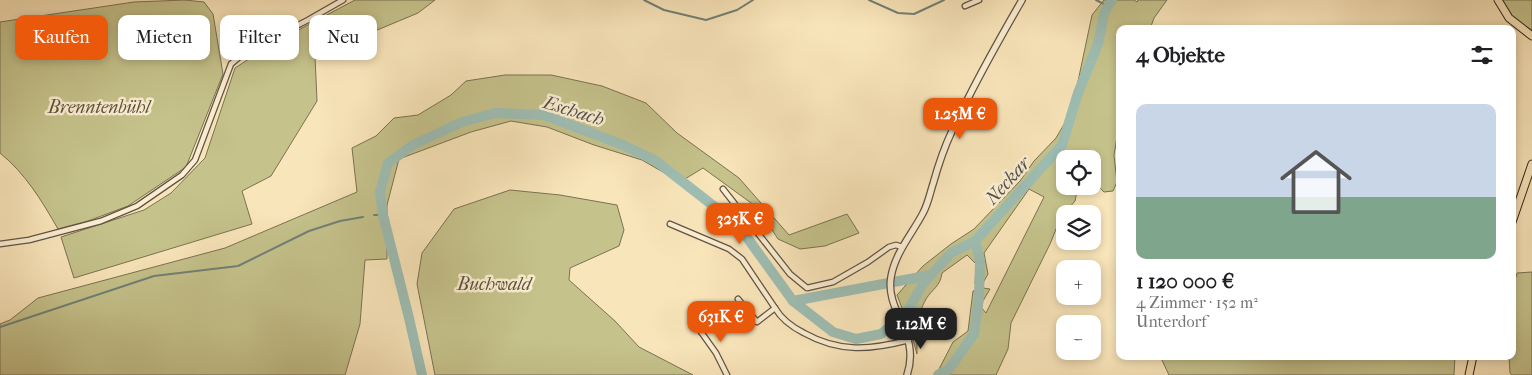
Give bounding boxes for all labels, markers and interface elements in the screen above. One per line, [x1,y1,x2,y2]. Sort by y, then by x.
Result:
chip: Kaufen [15,15,108,60]
chip: Mieten [118,15,210,60]
chip: Filter [220,15,299,60]
chip: Neu [309,15,377,60]
icon: filters [1468,41,1496,69]
text: 4 Objekte [1136,43,1225,67]
water label: Eschach [540,91,607,131]
park label: Brenntenbühl [47,97,153,118]
pin: 1.25M € [914,98,1006,140]
text: 1.25M € [934,104,986,123]
icon: home [1271,137,1361,227]
map controls [1056,150,1101,360]
button: locate [1056,150,1101,195]
water label: Neckar [980,151,1036,210]
pin: 325K € [699,202,781,245]
button: layers [1056,205,1101,250]
text: 325K € [717,209,763,228]
button: + [1056,260,1101,305]
text: 1 120 000 € [1136,269,1234,293]
park label: Buchwald [456,274,534,295]
text: 4 Zimmer · 152 m² [1136,293,1258,312]
pin: 631K € [680,300,762,343]
text: 631K € [698,307,744,326]
pin: 1.12M € [875,308,967,350]
text: Unterdorf [1136,312,1207,331]
text: 1.12M € [896,314,946,333]
button: − [1056,315,1101,360]

